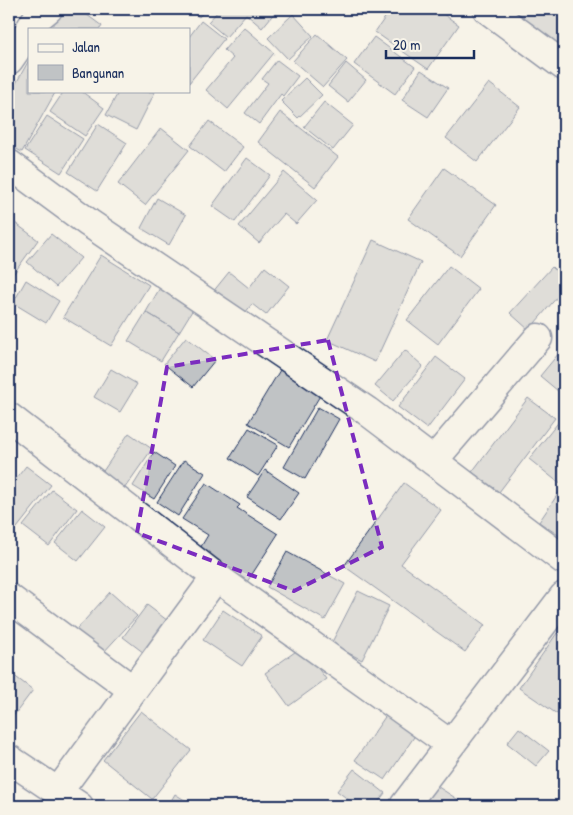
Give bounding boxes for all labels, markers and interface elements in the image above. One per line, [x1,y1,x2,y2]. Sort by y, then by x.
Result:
legend [28,28,190,92]
scale bar [386,28,473,60]
text: 20 m [393,34,420,55]
text: Jalan [72,36,100,57]
text: Bangunan [72,62,125,83]

